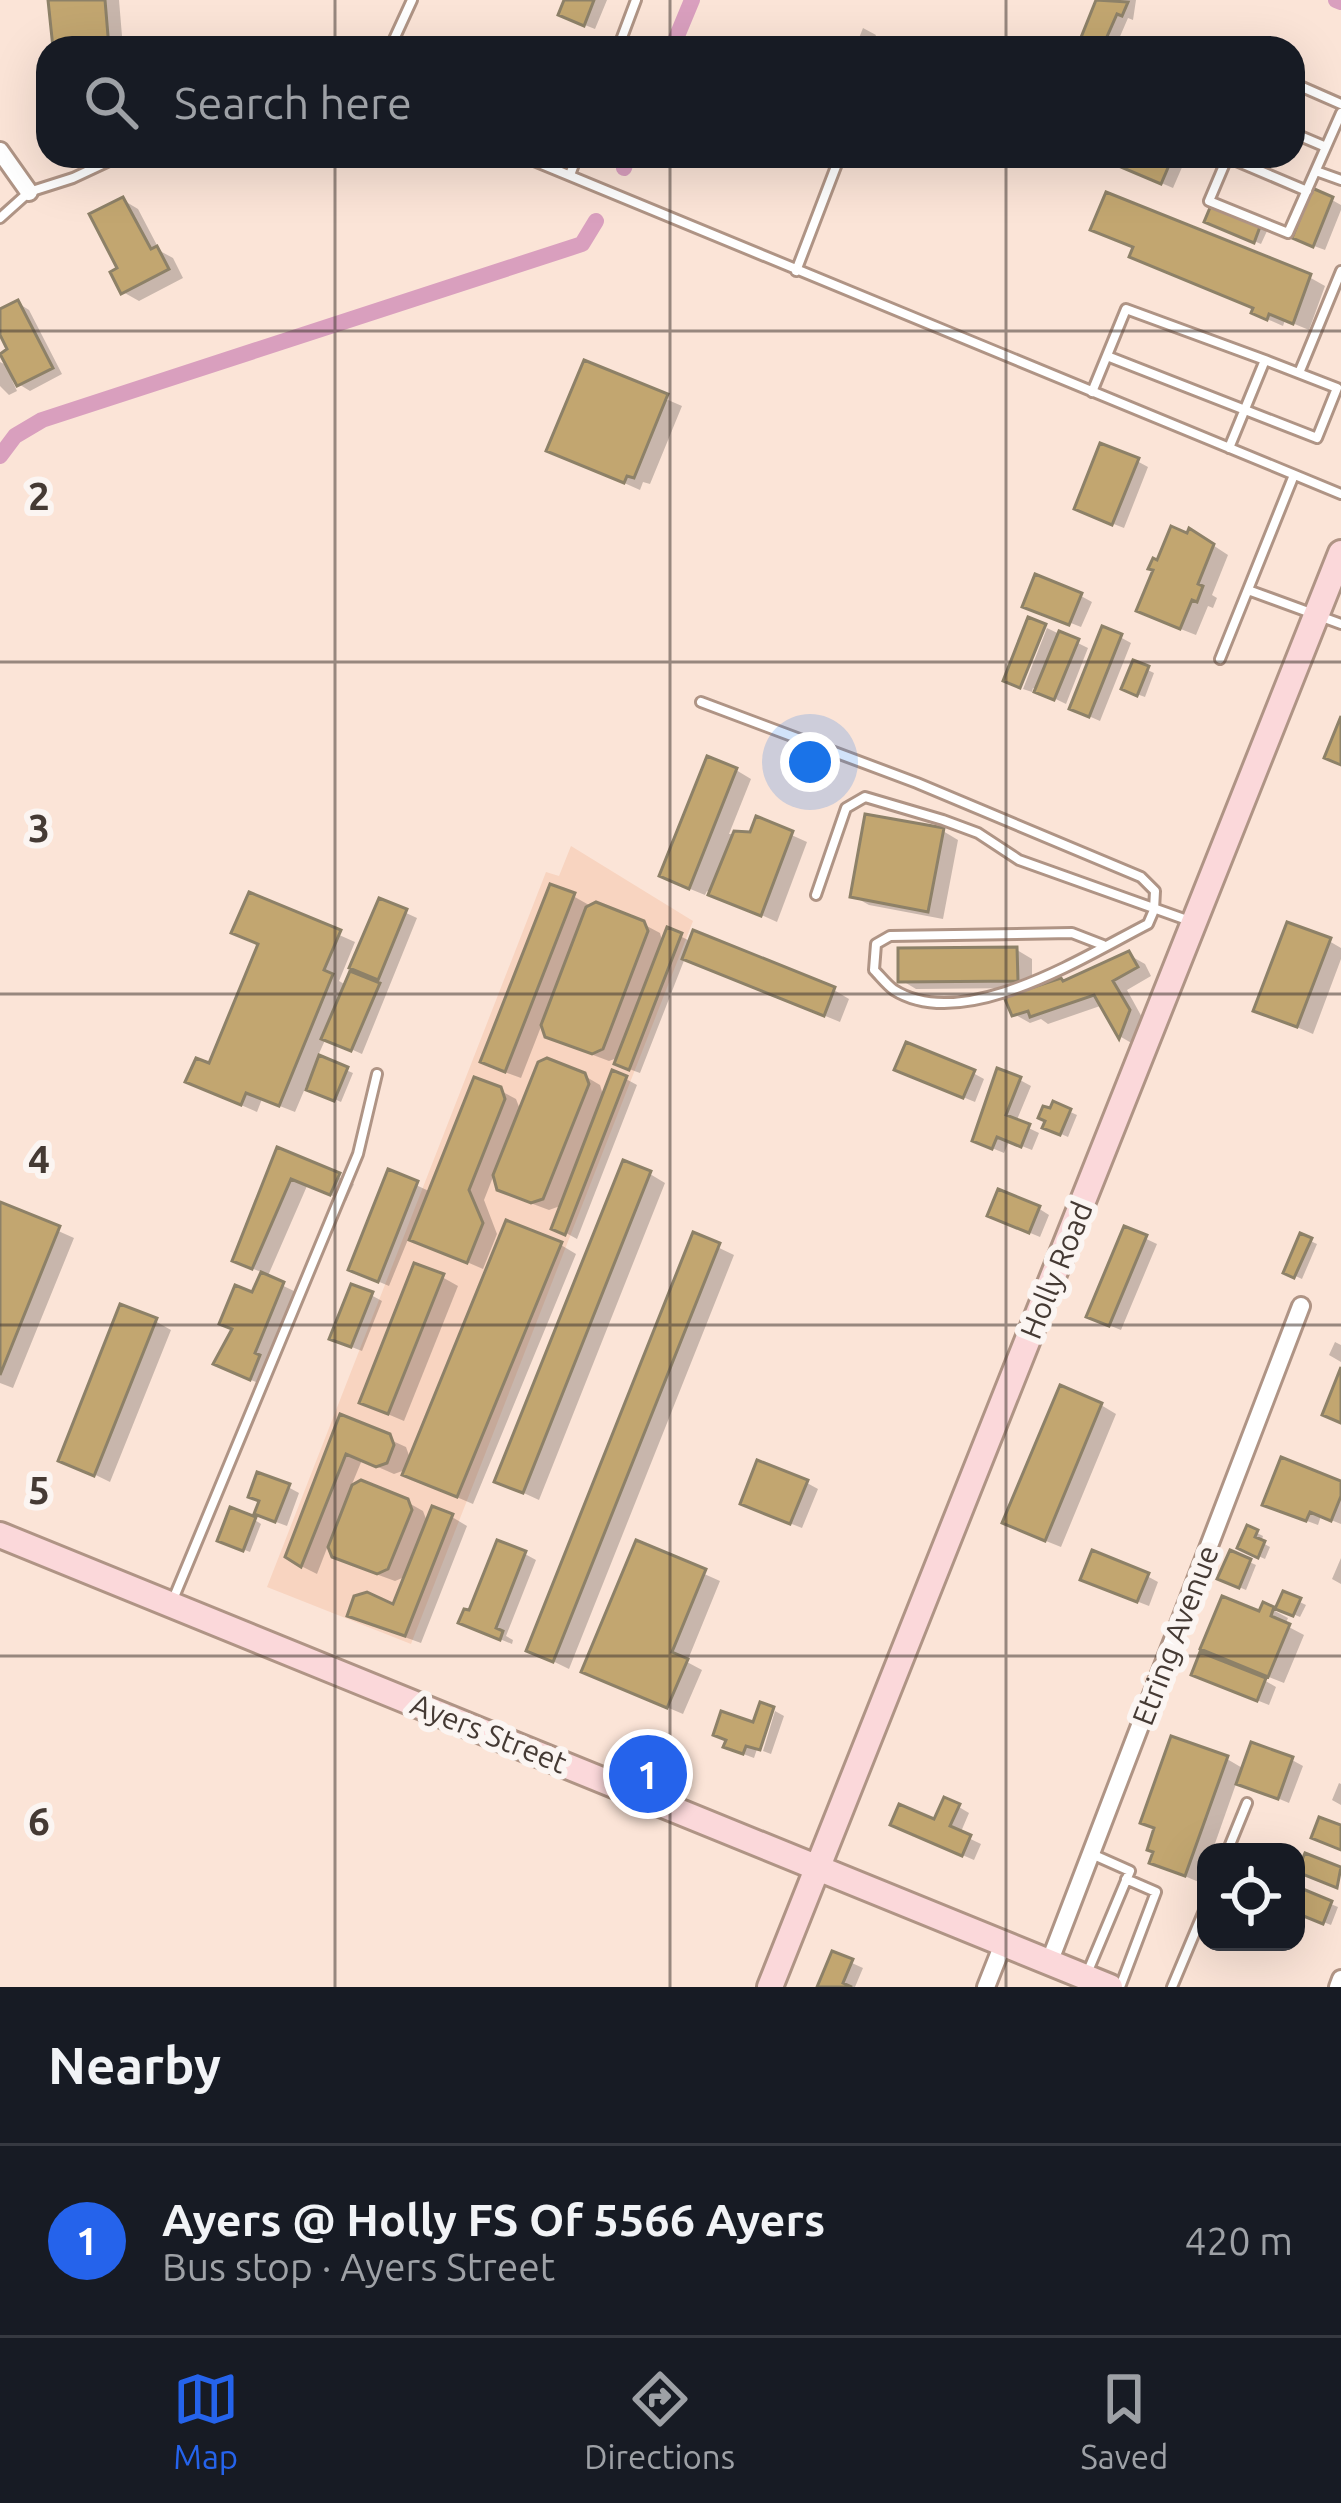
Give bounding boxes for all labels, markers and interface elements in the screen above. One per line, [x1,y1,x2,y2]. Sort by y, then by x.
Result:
search box [36,36,1305,168]
icon: search [78,69,144,135]
text: Search here [174,77,412,128]
text: 2 [28,474,50,517]
your location [780,732,840,792]
text: 3 [28,806,50,849]
text: 4 [28,1137,50,1180]
street label: Holly Road [1013,1197,1099,1343]
text: 5 [28,1468,50,1511]
street label: Etring Avenue [1125,1540,1225,1730]
street label: Ayers Street [406,1686,572,1780]
pin: 1 [609,1729,687,1819]
text: 6 [28,1799,50,1842]
map controls [1197,1843,1305,1951]
button: locate [1197,1843,1305,1951]
text: Nearby [48,2036,221,2094]
text: Ayers @ Holly FS Of 5566 Ayers [162,2194,825,2245]
text: 1 [76,2219,98,2262]
text: 420 m [1184,2219,1293,2262]
text: Bus stop · Ayers Street [162,2245,555,2288]
tab: Map [173,2366,239,2475]
tab: Directions [584,2366,735,2475]
tab: Saved [1080,2366,1168,2475]

